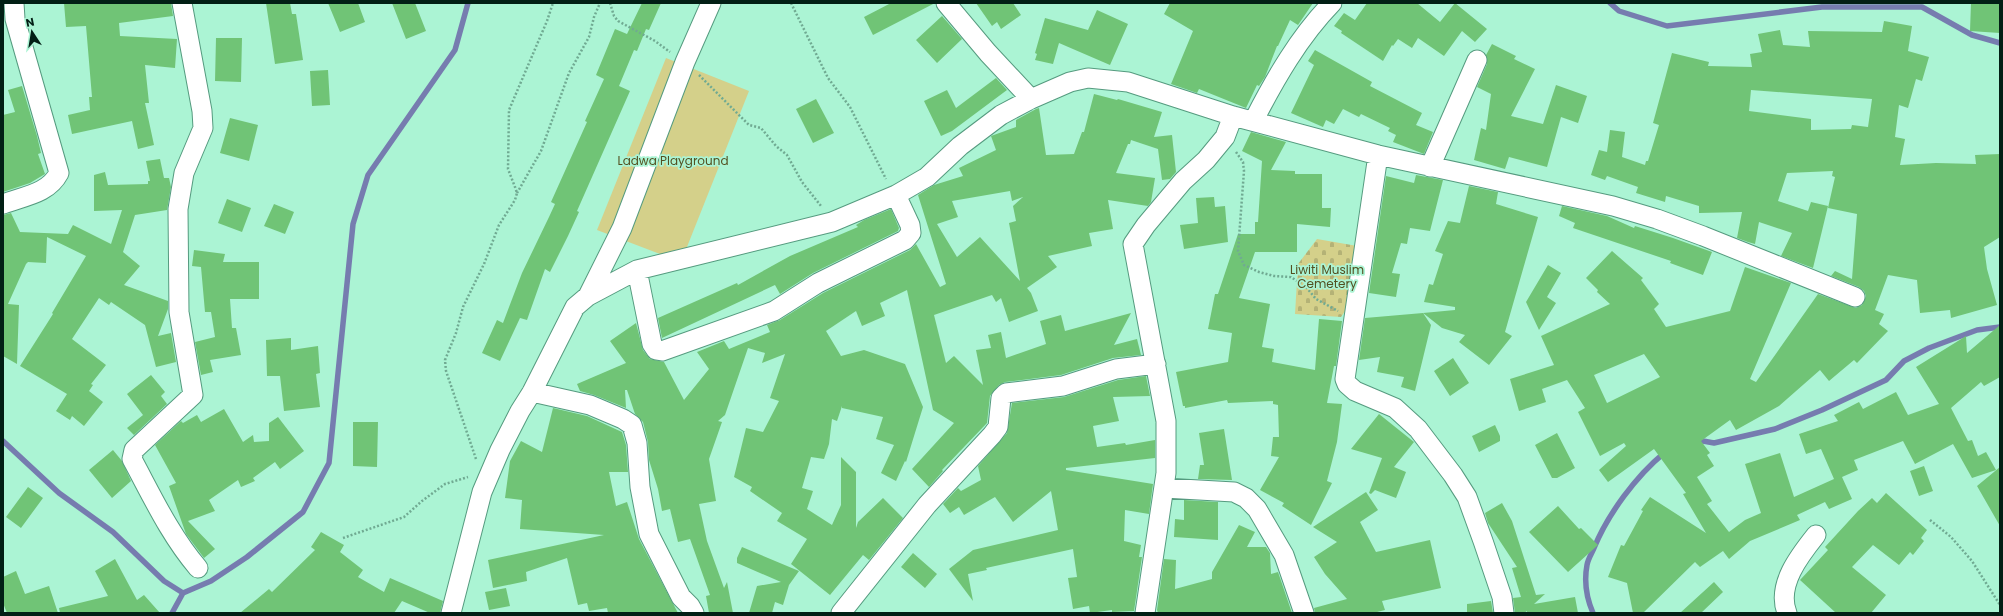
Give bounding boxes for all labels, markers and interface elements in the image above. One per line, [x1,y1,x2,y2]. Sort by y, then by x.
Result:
north arrow [12,12,52,52]
text: N [24,14,36,31]
park label: Ladwa Playground [617,152,729,169]
park label: Liwiti Muslim Cemetery [1290,261,1364,292]

